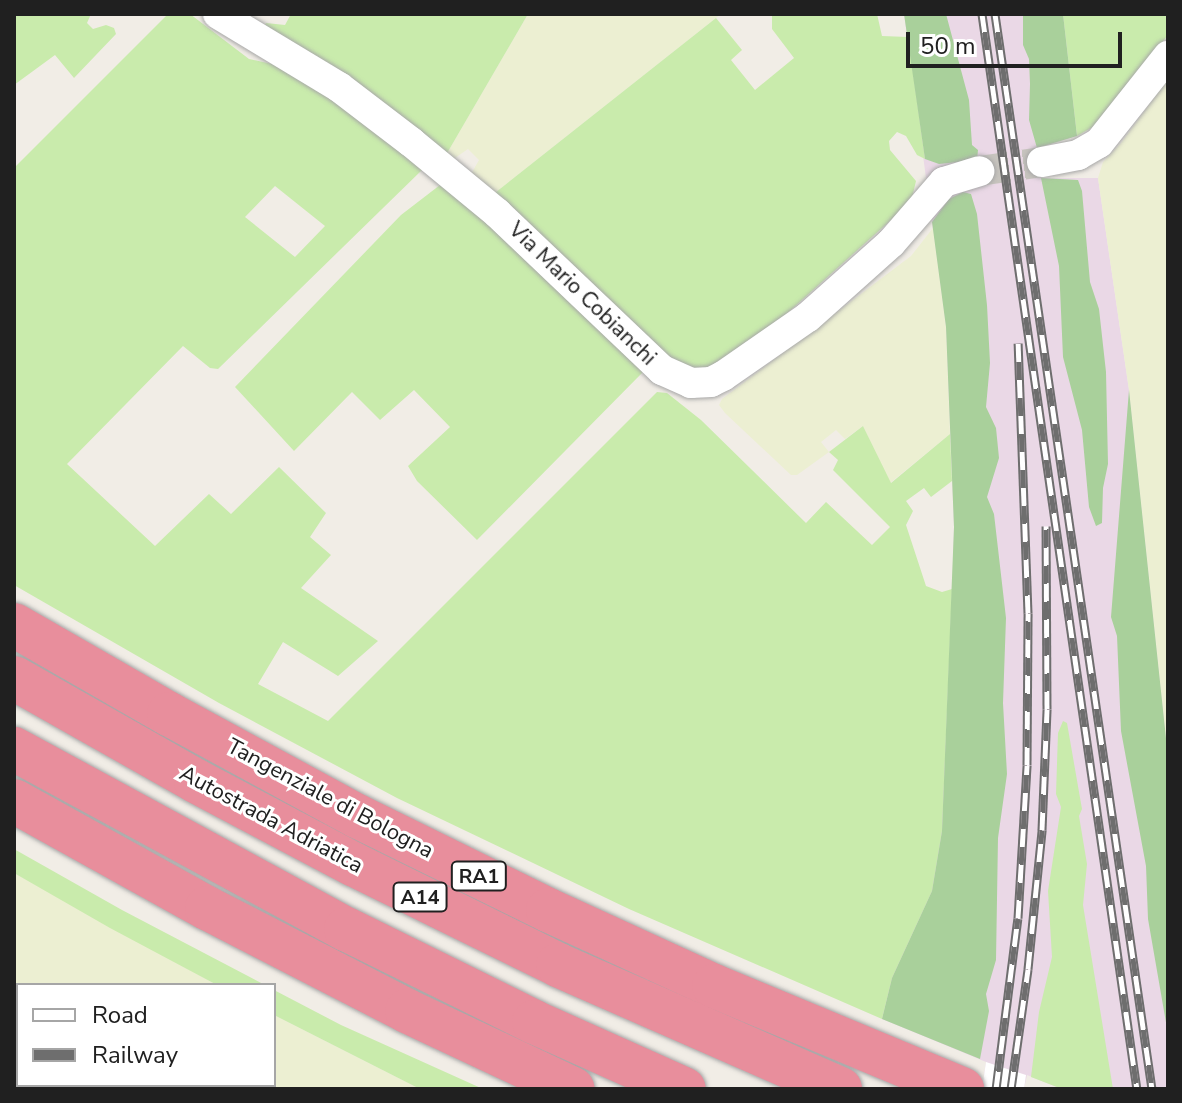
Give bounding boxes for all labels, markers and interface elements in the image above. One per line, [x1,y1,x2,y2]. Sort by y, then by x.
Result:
scale bar [910,16,1126,66]
text: 50 m [920,30,976,62]
street label: Via Mario Cobianchi [503,217,661,371]
street label: Tangenziale di Bologna [222,733,438,865]
street label: Autostrada Adriatica [175,760,367,880]
road number: RA1 [449,860,509,892]
road number: A14 [392,881,448,913]
legend [16,983,276,1087]
text: Road [92,999,148,1031]
text: Railway [92,1039,178,1071]

